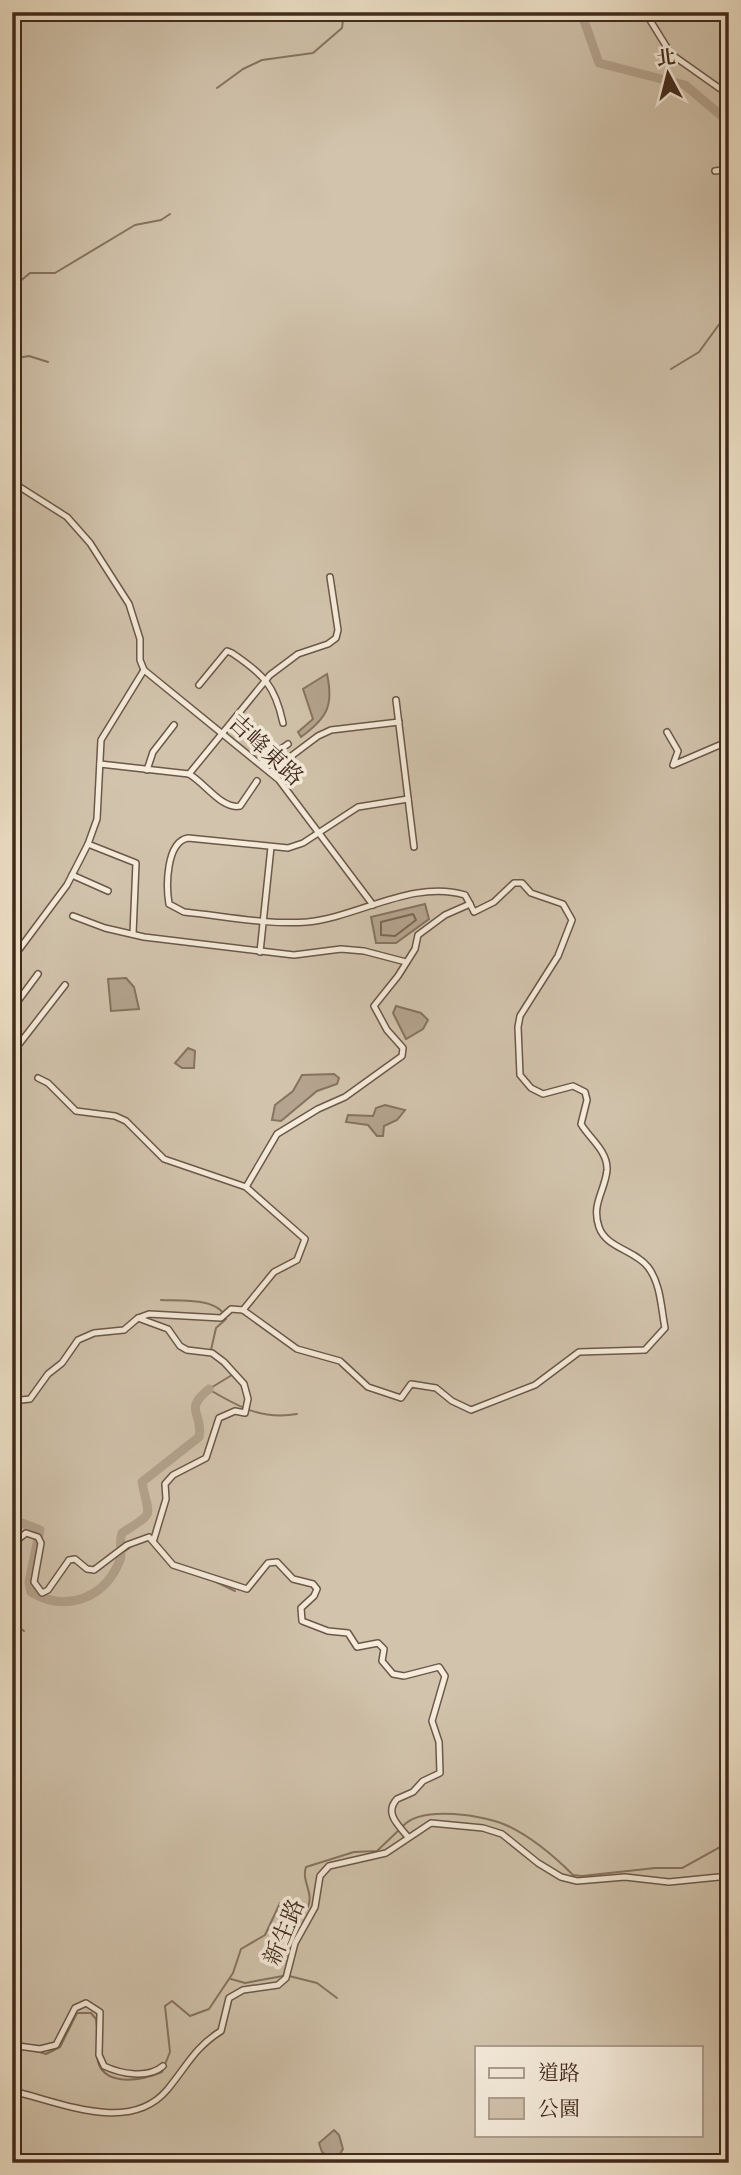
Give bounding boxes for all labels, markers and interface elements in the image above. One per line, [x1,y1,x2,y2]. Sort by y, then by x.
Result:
north arrow [632,38,702,108]
text: 北 [655,44,677,72]
street label: 吉峰東路 [222,707,310,793]
street label: 新生路 [256,1894,312,1970]
legend [475,2046,702,2136]
text: 道路 [538,2059,580,2088]
text: 公園 [538,2095,580,2124]

